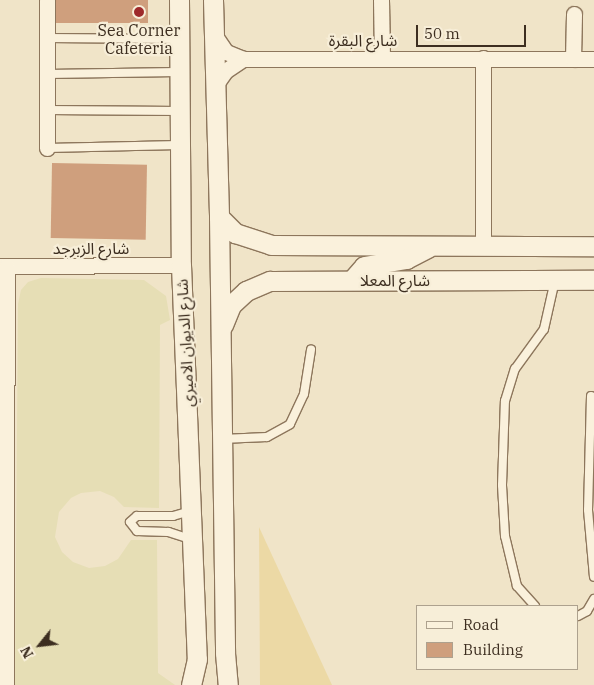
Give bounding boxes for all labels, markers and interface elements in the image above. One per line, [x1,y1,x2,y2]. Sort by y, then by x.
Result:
marker: Sea Corner Cafeteria [133,6,145,18]
scale bar [419,15,529,47]
place label: Sea Corner Cafeteria [98,20,180,58]
text: 50 m [424,24,460,43]
street label: شارع البقرة [329,30,397,50]
street label: شارع الزبرجد [53,238,129,258]
street label: شارع المعلا [360,270,430,290]
street label: شارع الديوان الاميري [172,278,198,408]
legend [416,605,579,670]
text: Road [463,615,499,634]
north arrow [15,620,65,670]
text: Building [463,640,523,659]
text: N [16,643,37,661]

